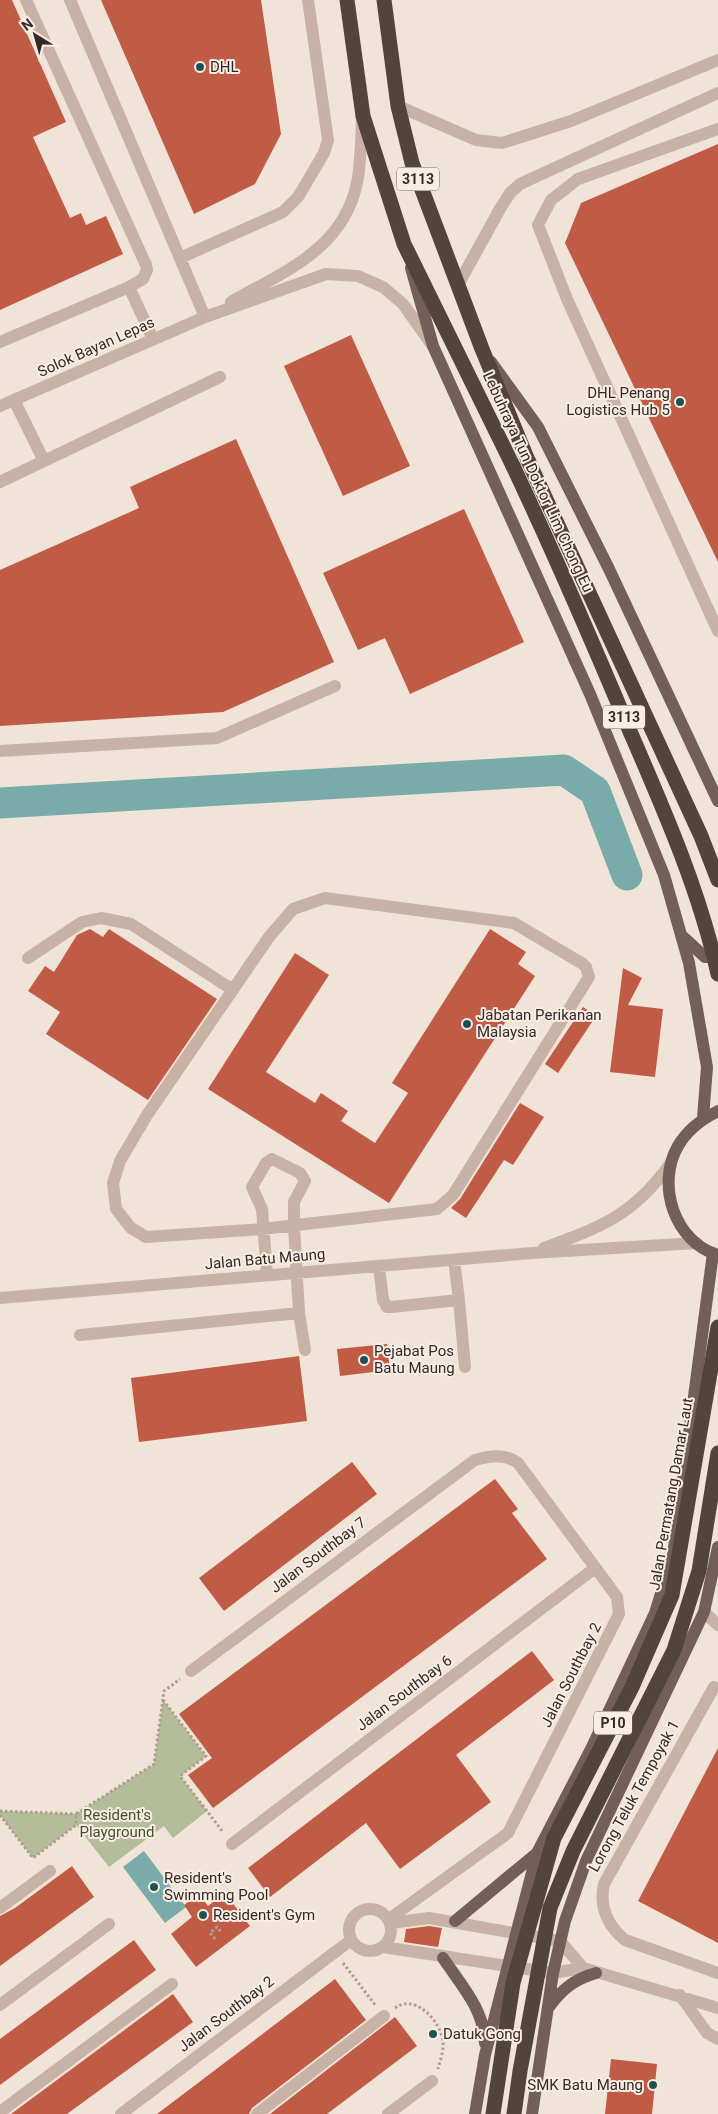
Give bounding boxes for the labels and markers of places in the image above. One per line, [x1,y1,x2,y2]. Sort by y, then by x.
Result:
place label: DHL [210,58,239,76]
marker: DHL [194,61,206,73]
place label: DHL Penang Logistics Hub 5 [566,384,670,419]
marker: DHL Penang Logistics Hub 5 [674,396,686,408]
place label: Jabatan Perikanan Malaysia [477,1006,602,1041]
marker: Jabatan Perikanan Malaysia [461,1018,473,1030]
place label: Pejabat Pos Batu Maung [374,1342,455,1377]
marker: Pejabat Pos Batu Maung [358,1354,370,1366]
place label: Resident's Swimming Pool [164,1869,268,1904]
marker: Resident's Swimming Pool [148,1881,160,1893]
place label: Resident's Gym [213,1906,315,1924]
marker: Resident's Gym [197,1909,209,1921]
place label: Datuk Gong [443,2025,521,2043]
marker: Datuk Gong [427,2028,439,2040]
place label: SMK Batu Maung [527,2076,643,2094]
marker: SMK Batu Maung [647,2079,659,2091]

